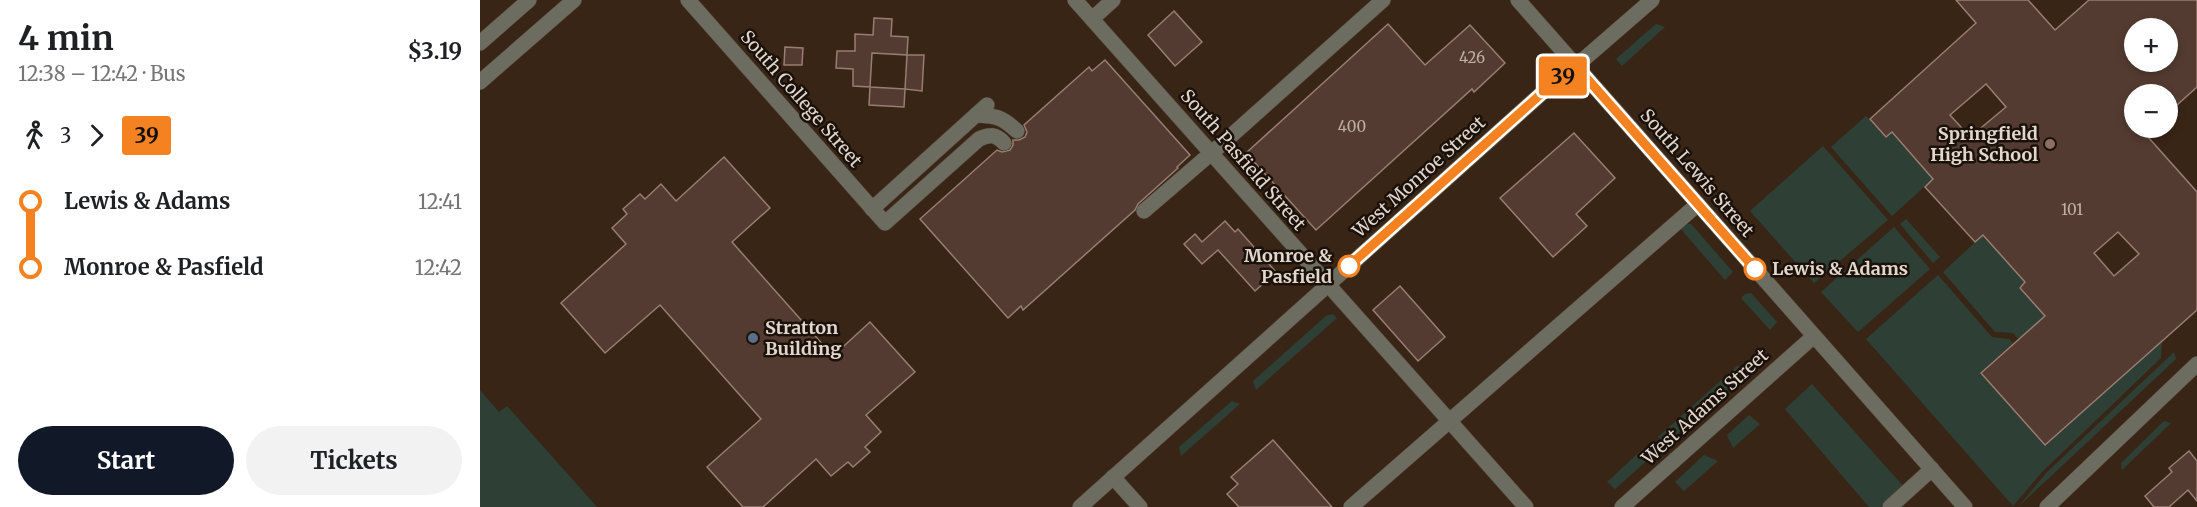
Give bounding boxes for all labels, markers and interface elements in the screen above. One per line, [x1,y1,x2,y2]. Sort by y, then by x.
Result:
text: 4 min [18,18,114,59]
map controls [2124,18,2178,138]
button: + [2124,18,2178,72]
street label: South College Street [736,25,867,172]
text: $3.19 [407,37,462,65]
house number: 426 [1459,48,1485,67]
line badge: 39 [1536,56,1590,96]
text: 12:38 – 12:42 · Bus [18,61,186,86]
text: 39 [1551,63,1575,90]
street label: South Pasfield Street [1176,84,1311,235]
button: − [2124,84,2178,138]
street label: South Lewis Street [1635,104,1759,241]
street label: West Monroe Street [1347,111,1490,243]
house number: 400 [1338,117,1366,136]
icon: walk [18,119,51,152]
icon: forward [80,119,113,152]
text: 39 [134,122,159,149]
place label: Springfield High School [1930,122,2038,166]
text: 3 [60,123,71,148]
marker: Springfield High School [2043,137,2057,151]
text: Lewis & Adams [64,187,230,215]
text: 12:41 [418,189,462,214]
house number: 101 [2061,200,2083,219]
place label: Monroe & Pasfield [1244,244,1332,288]
text: Monroe & Pasfield [64,253,264,281]
text: 12:42 [415,255,462,280]
marker: Monroe & Pasfield [1338,255,1360,277]
place label: Lewis & Adams [1772,257,1908,280]
marker: Lewis & Adams [1744,258,1766,280]
place label: Stratton Building [765,316,841,360]
marker: Stratton Building [746,331,760,345]
street label: West Adams Street [1636,344,1773,470]
button: Start [18,426,234,495]
button: Tickets [246,426,462,495]

